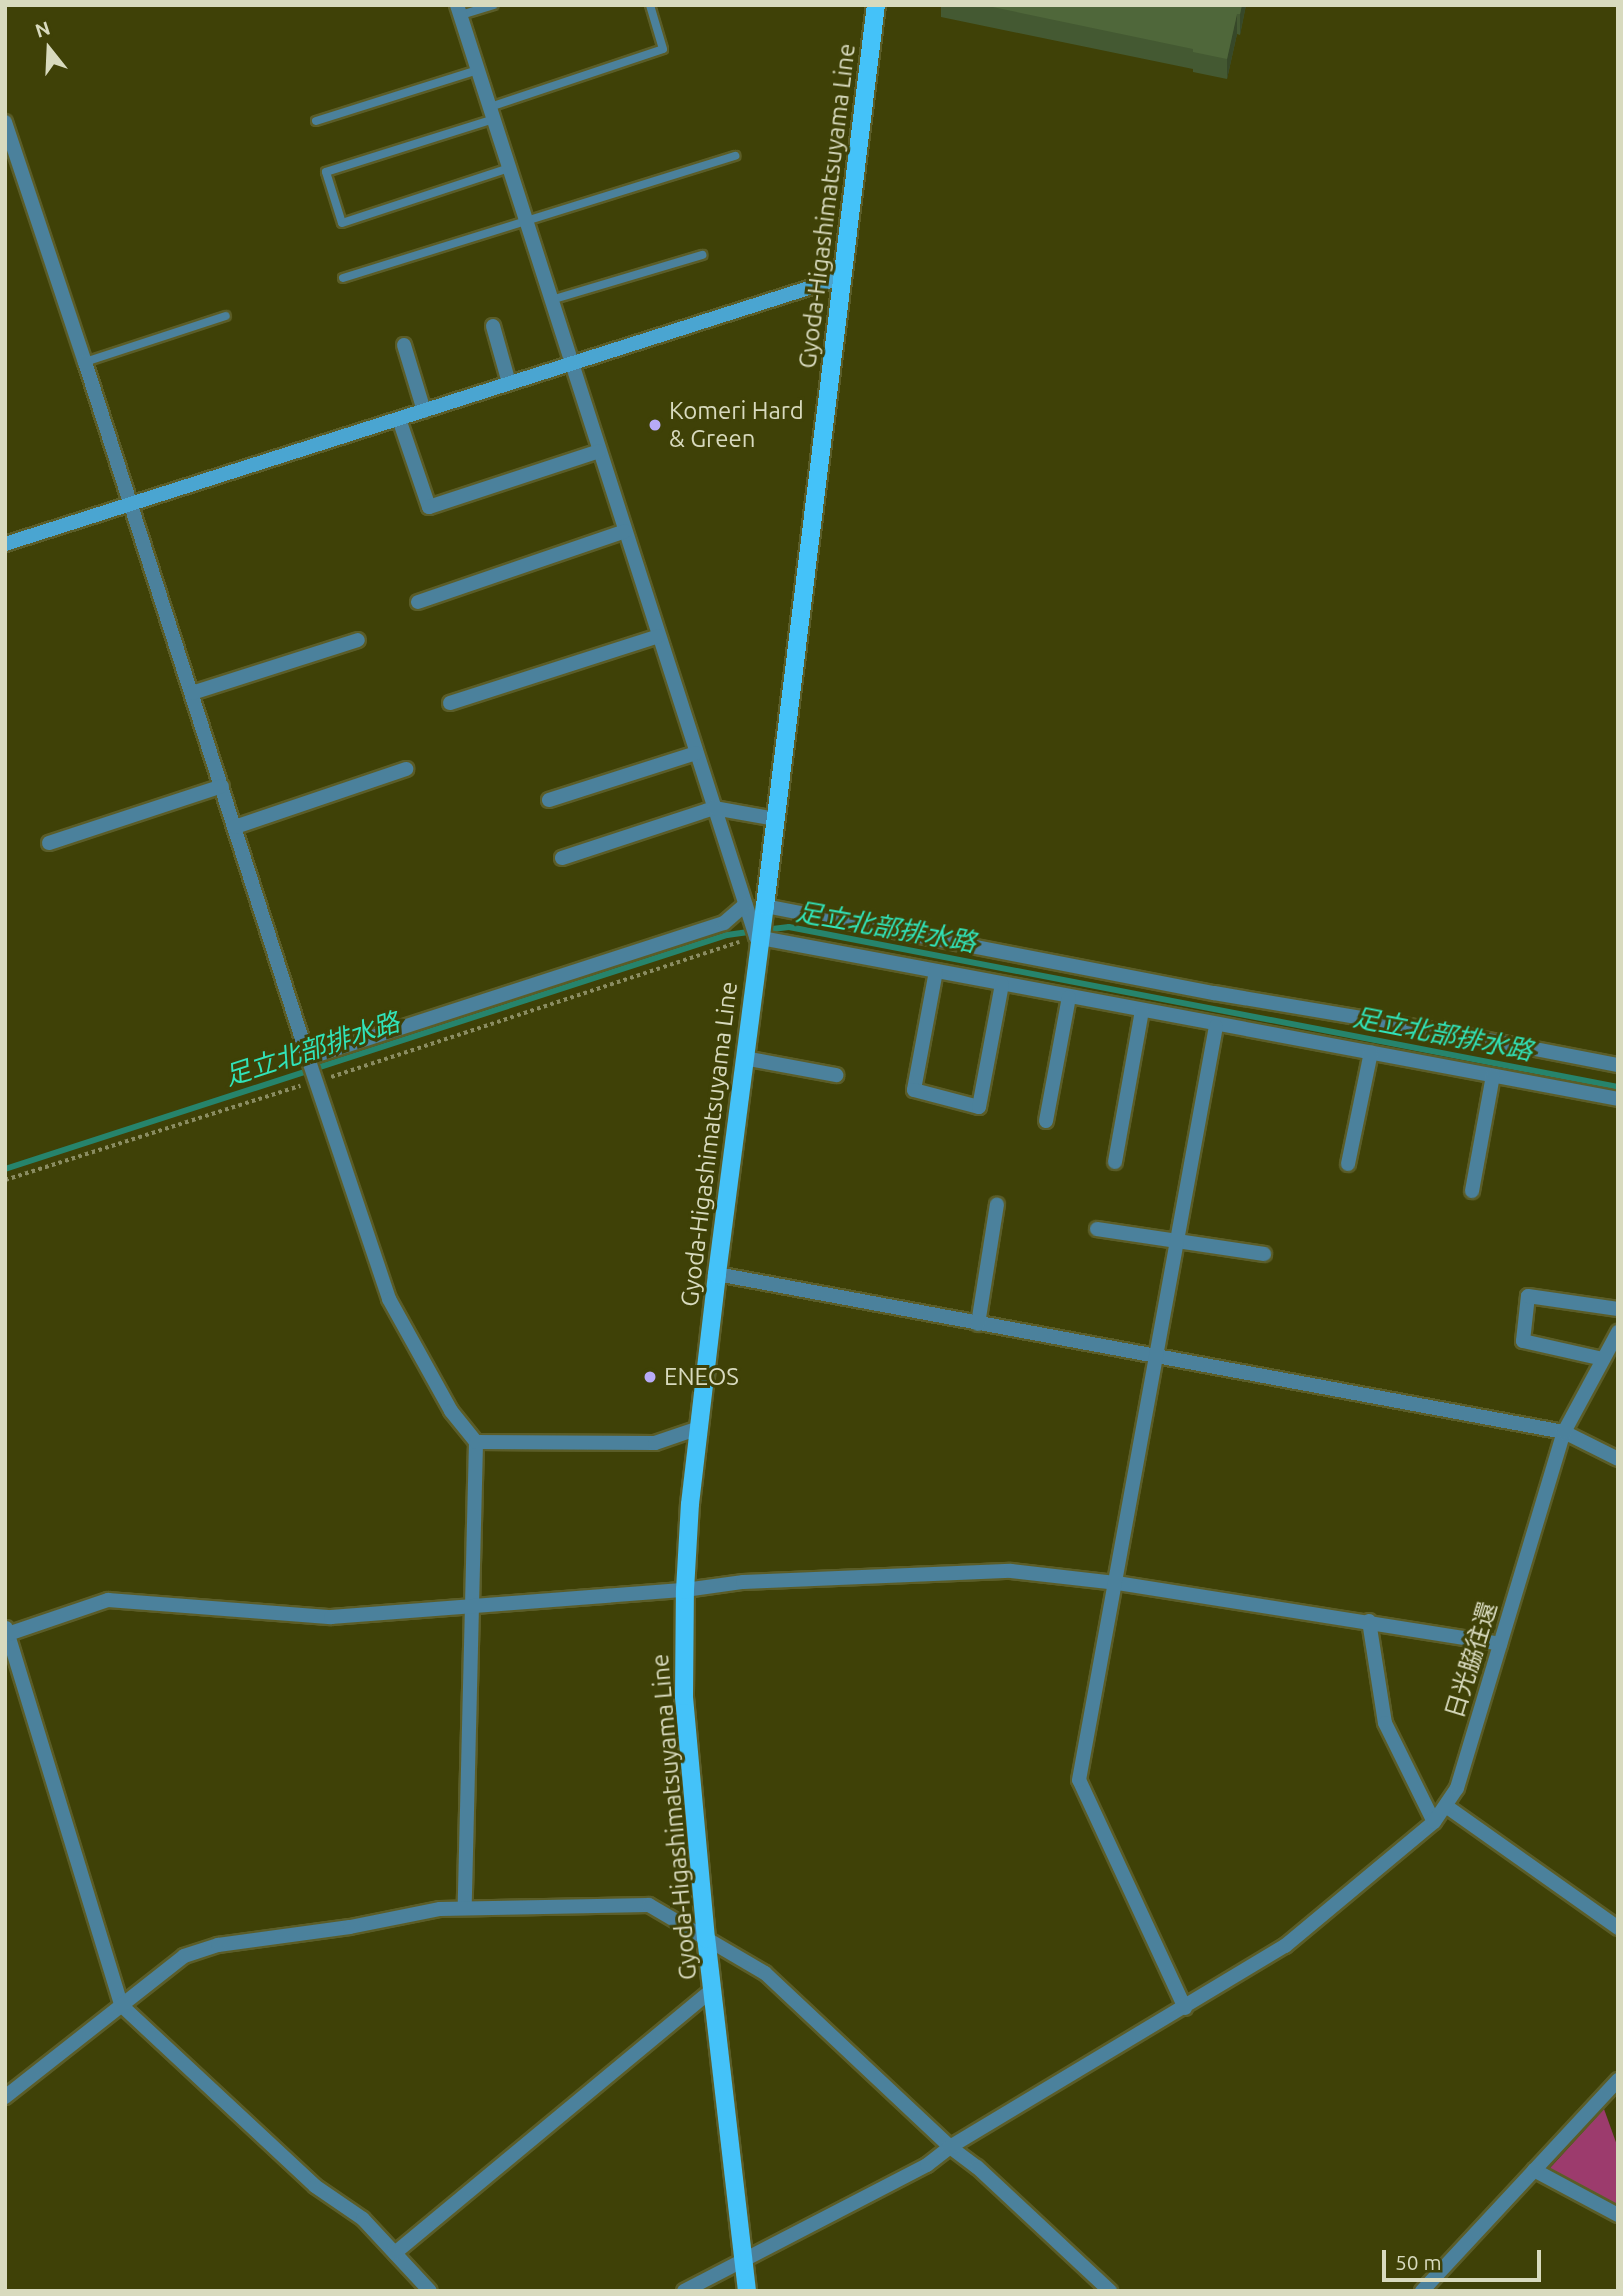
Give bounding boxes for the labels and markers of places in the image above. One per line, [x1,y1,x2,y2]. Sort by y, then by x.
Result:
place label: Komeri Hard & Green [669,397,804,453]
marker: Komeri Hard & Green [647,417,663,433]
place label: ENEOS [664,1363,739,1391]
marker: ENEOS [642,1369,658,1385]

